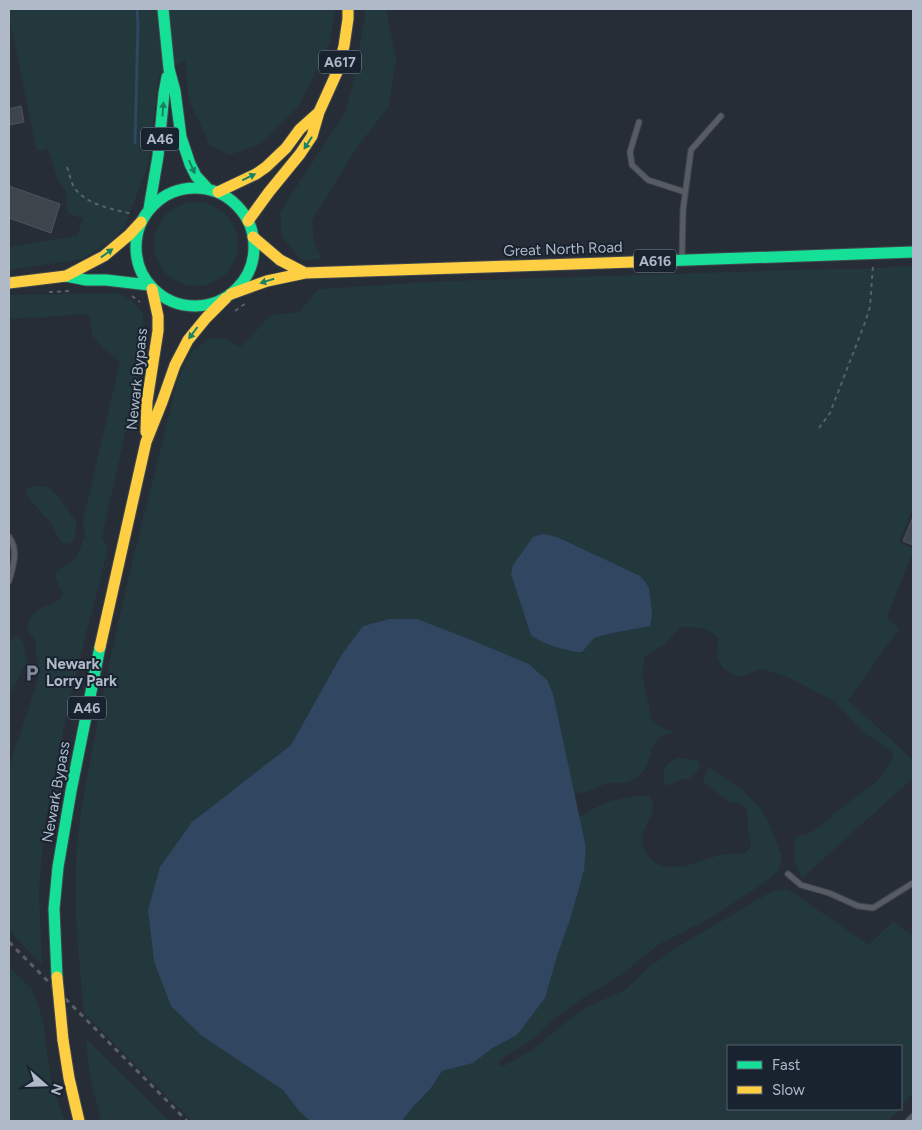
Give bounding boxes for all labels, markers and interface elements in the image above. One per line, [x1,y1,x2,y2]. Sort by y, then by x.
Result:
road number: A617 [319,51,361,74]
one-way arrow [160,100,168,116]
road number: A46 [141,128,179,150]
one-way arrow [303,136,312,149]
one-way arrow [188,160,196,174]
one-way arrow [242,173,256,181]
street label: Great North Road [503,238,623,260]
one-way arrow [100,248,114,258]
road number: A616 [634,250,676,272]
one-way arrow [260,278,275,286]
one-way arrow [188,326,198,340]
street label: Newark Bypass [123,327,151,431]
place label: Newark Lorry Park [46,655,117,690]
parking icon: Newark Lorry Park [22,663,42,683]
road number: A46 [68,696,106,720]
street label: Newark Bypass [38,740,74,844]
legend [727,1045,902,1110]
text: Fast [772,1056,801,1074]
north arrow [20,1060,70,1110]
text: N [47,1081,67,1097]
text: Slow [772,1081,805,1099]

